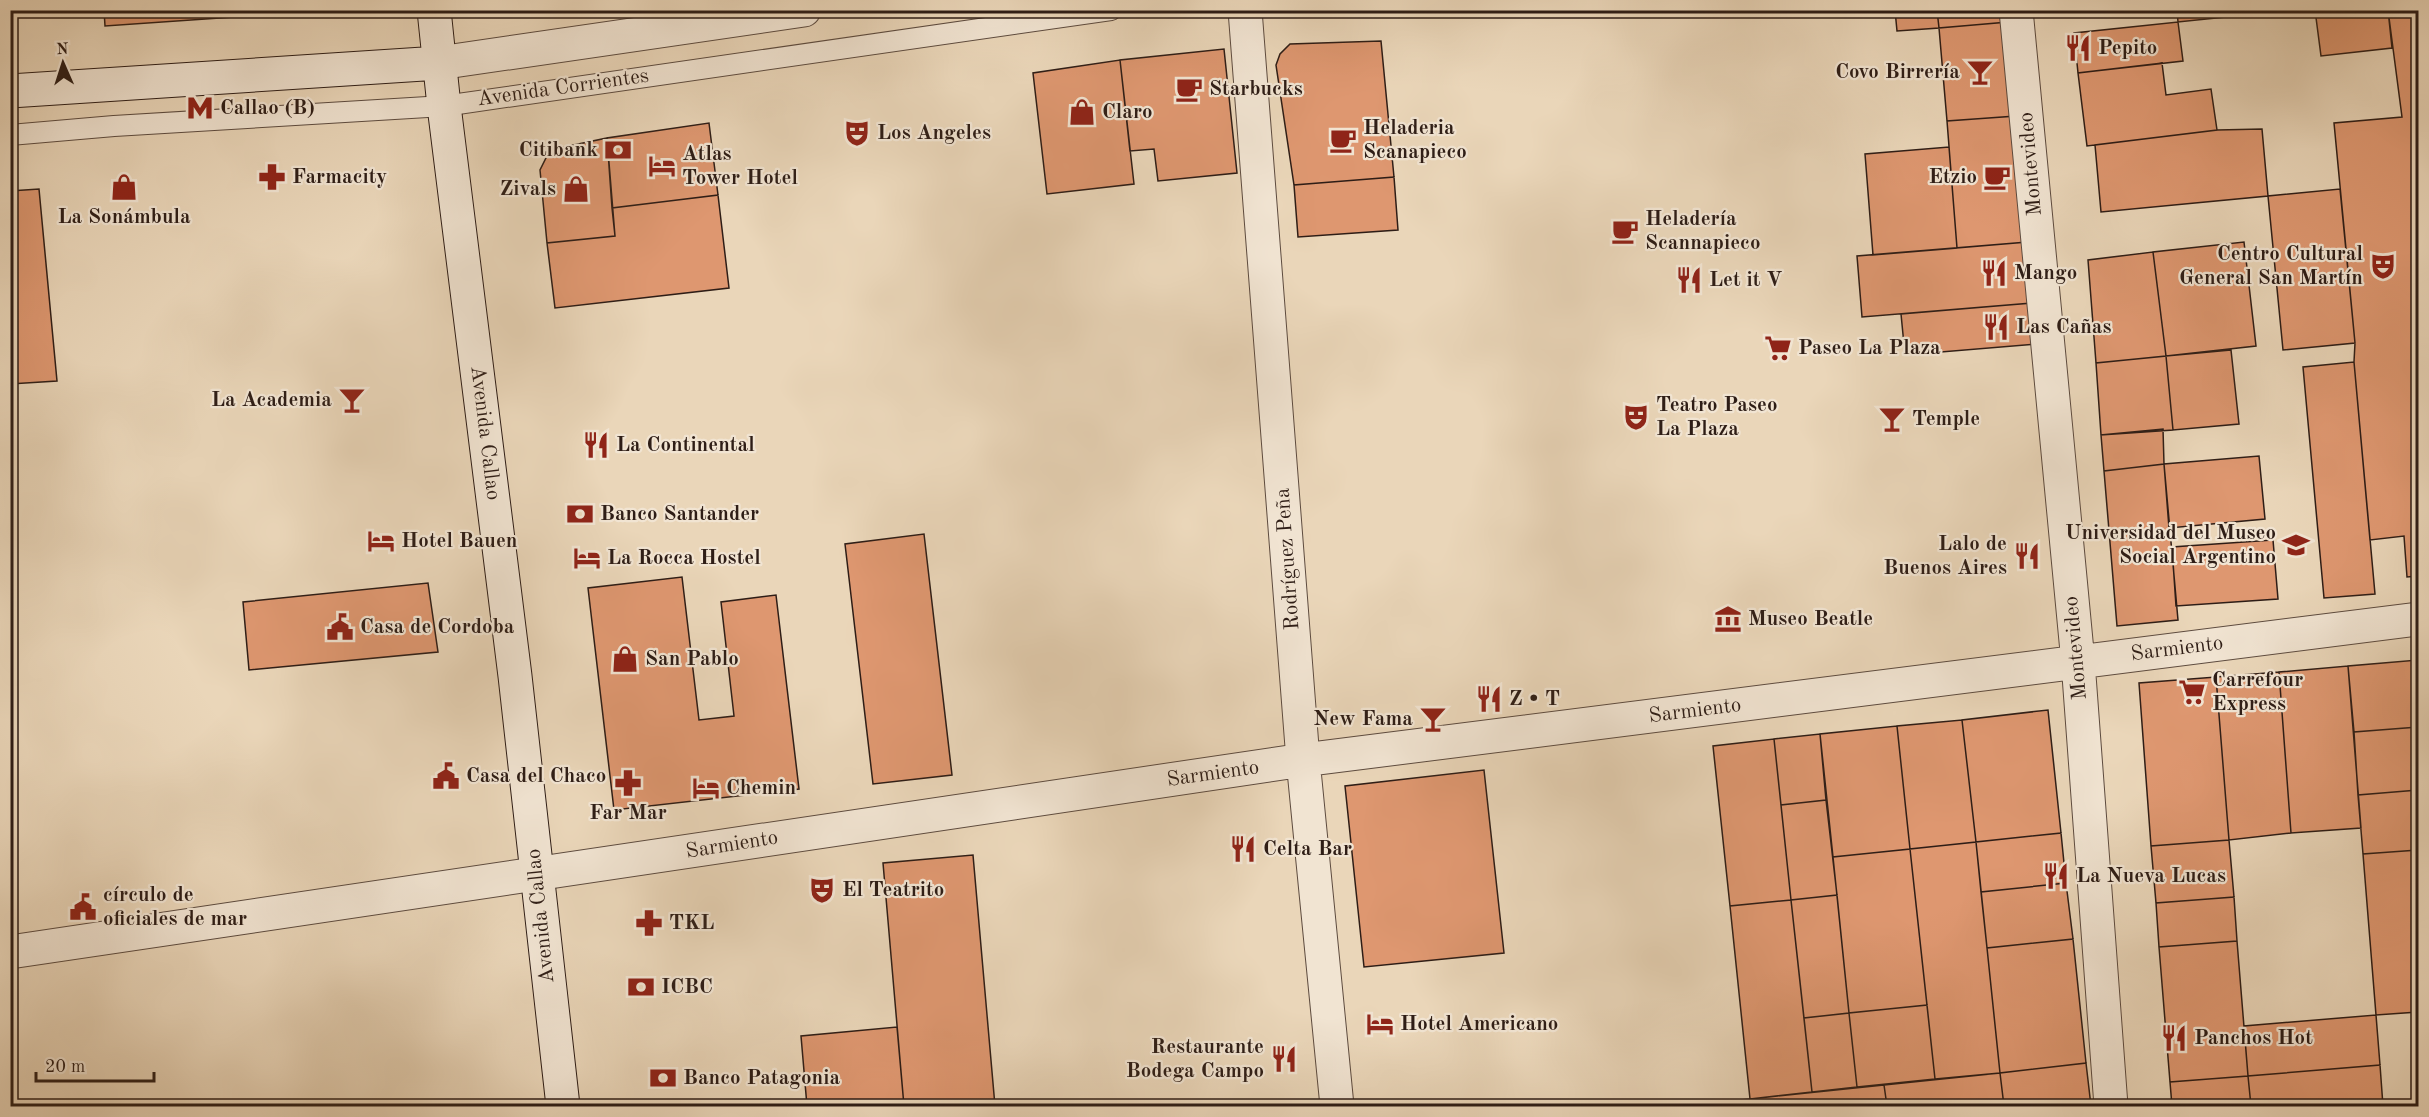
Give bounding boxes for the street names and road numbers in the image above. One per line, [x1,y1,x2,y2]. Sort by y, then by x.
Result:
street label: Avenida Corrientes [476,66,650,110]
street label: Montevideo [2016,111,2046,217]
street label: Avenida Callao [466,365,504,501]
street label: Rodríguez Peña [1273,487,1303,631]
street label: Montevideo [2061,595,2091,701]
street label: Sarmiento [2130,633,2224,665]
street label: Sarmiento [1648,695,1742,727]
street label: Sarmiento [1165,757,1261,791]
street label: Sarmiento [684,827,780,863]
street label: Avenida Callao [523,848,559,984]

